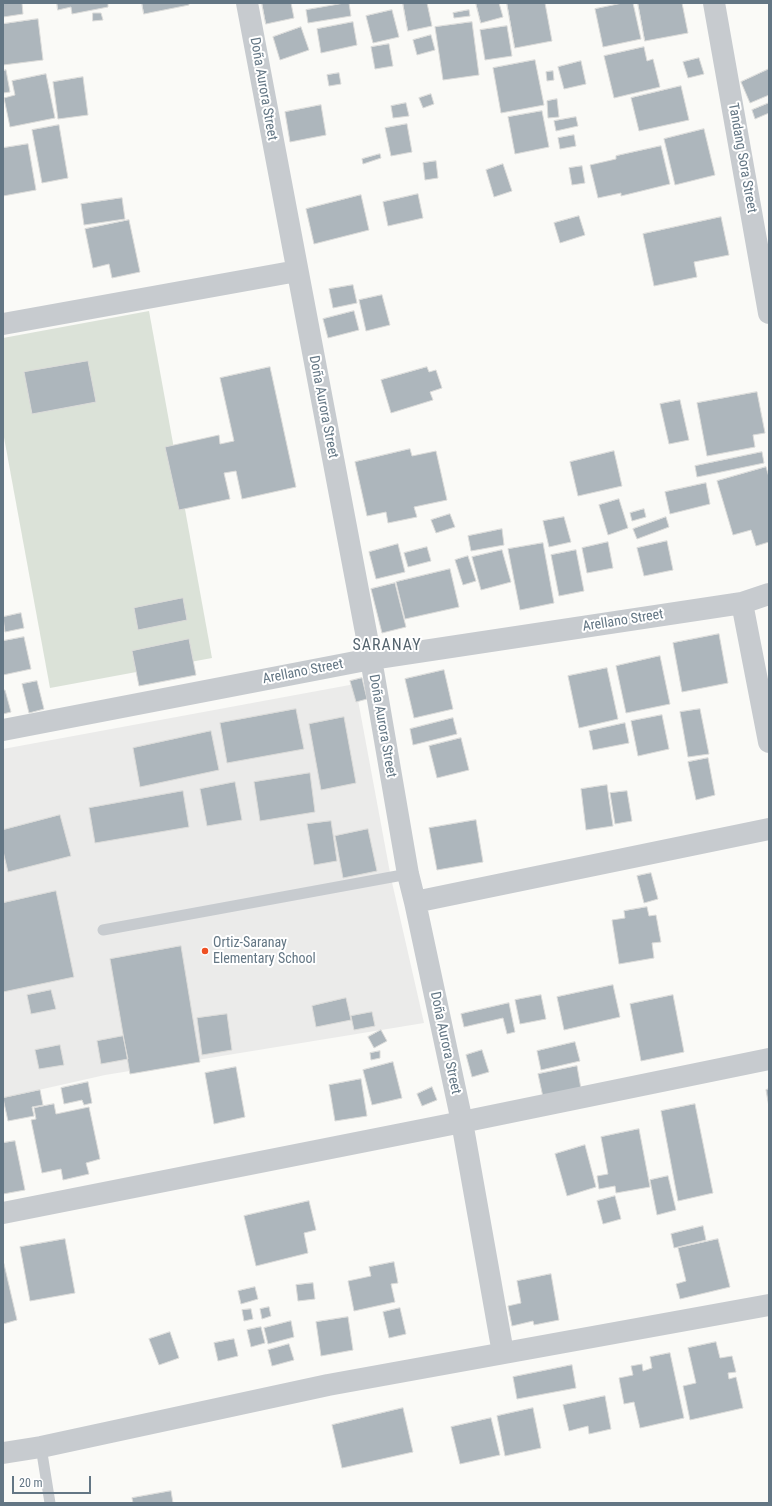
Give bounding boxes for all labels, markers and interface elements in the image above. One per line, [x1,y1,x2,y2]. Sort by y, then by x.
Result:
street label: Doña Aurora Street [246,36,280,142]
street label: Tandang Sora Street [724,102,760,214]
street label: Doña Aurora Street [305,354,341,460]
street label: Arellano Street [581,606,665,636]
district label: SARANAY [352,636,422,656]
street label: Arellano Street [261,656,345,688]
street label: Doña Aurora Street [365,673,399,779]
place label: Ortiz-Saranay Elementary School [213,935,316,968]
marker: Ortiz-Saranay Elementary School [200,946,210,956]
street label: Doña Aurora Street [426,990,464,1096]
scale bar [14,1468,93,1494]
text: 20 m [19,1476,43,1490]

